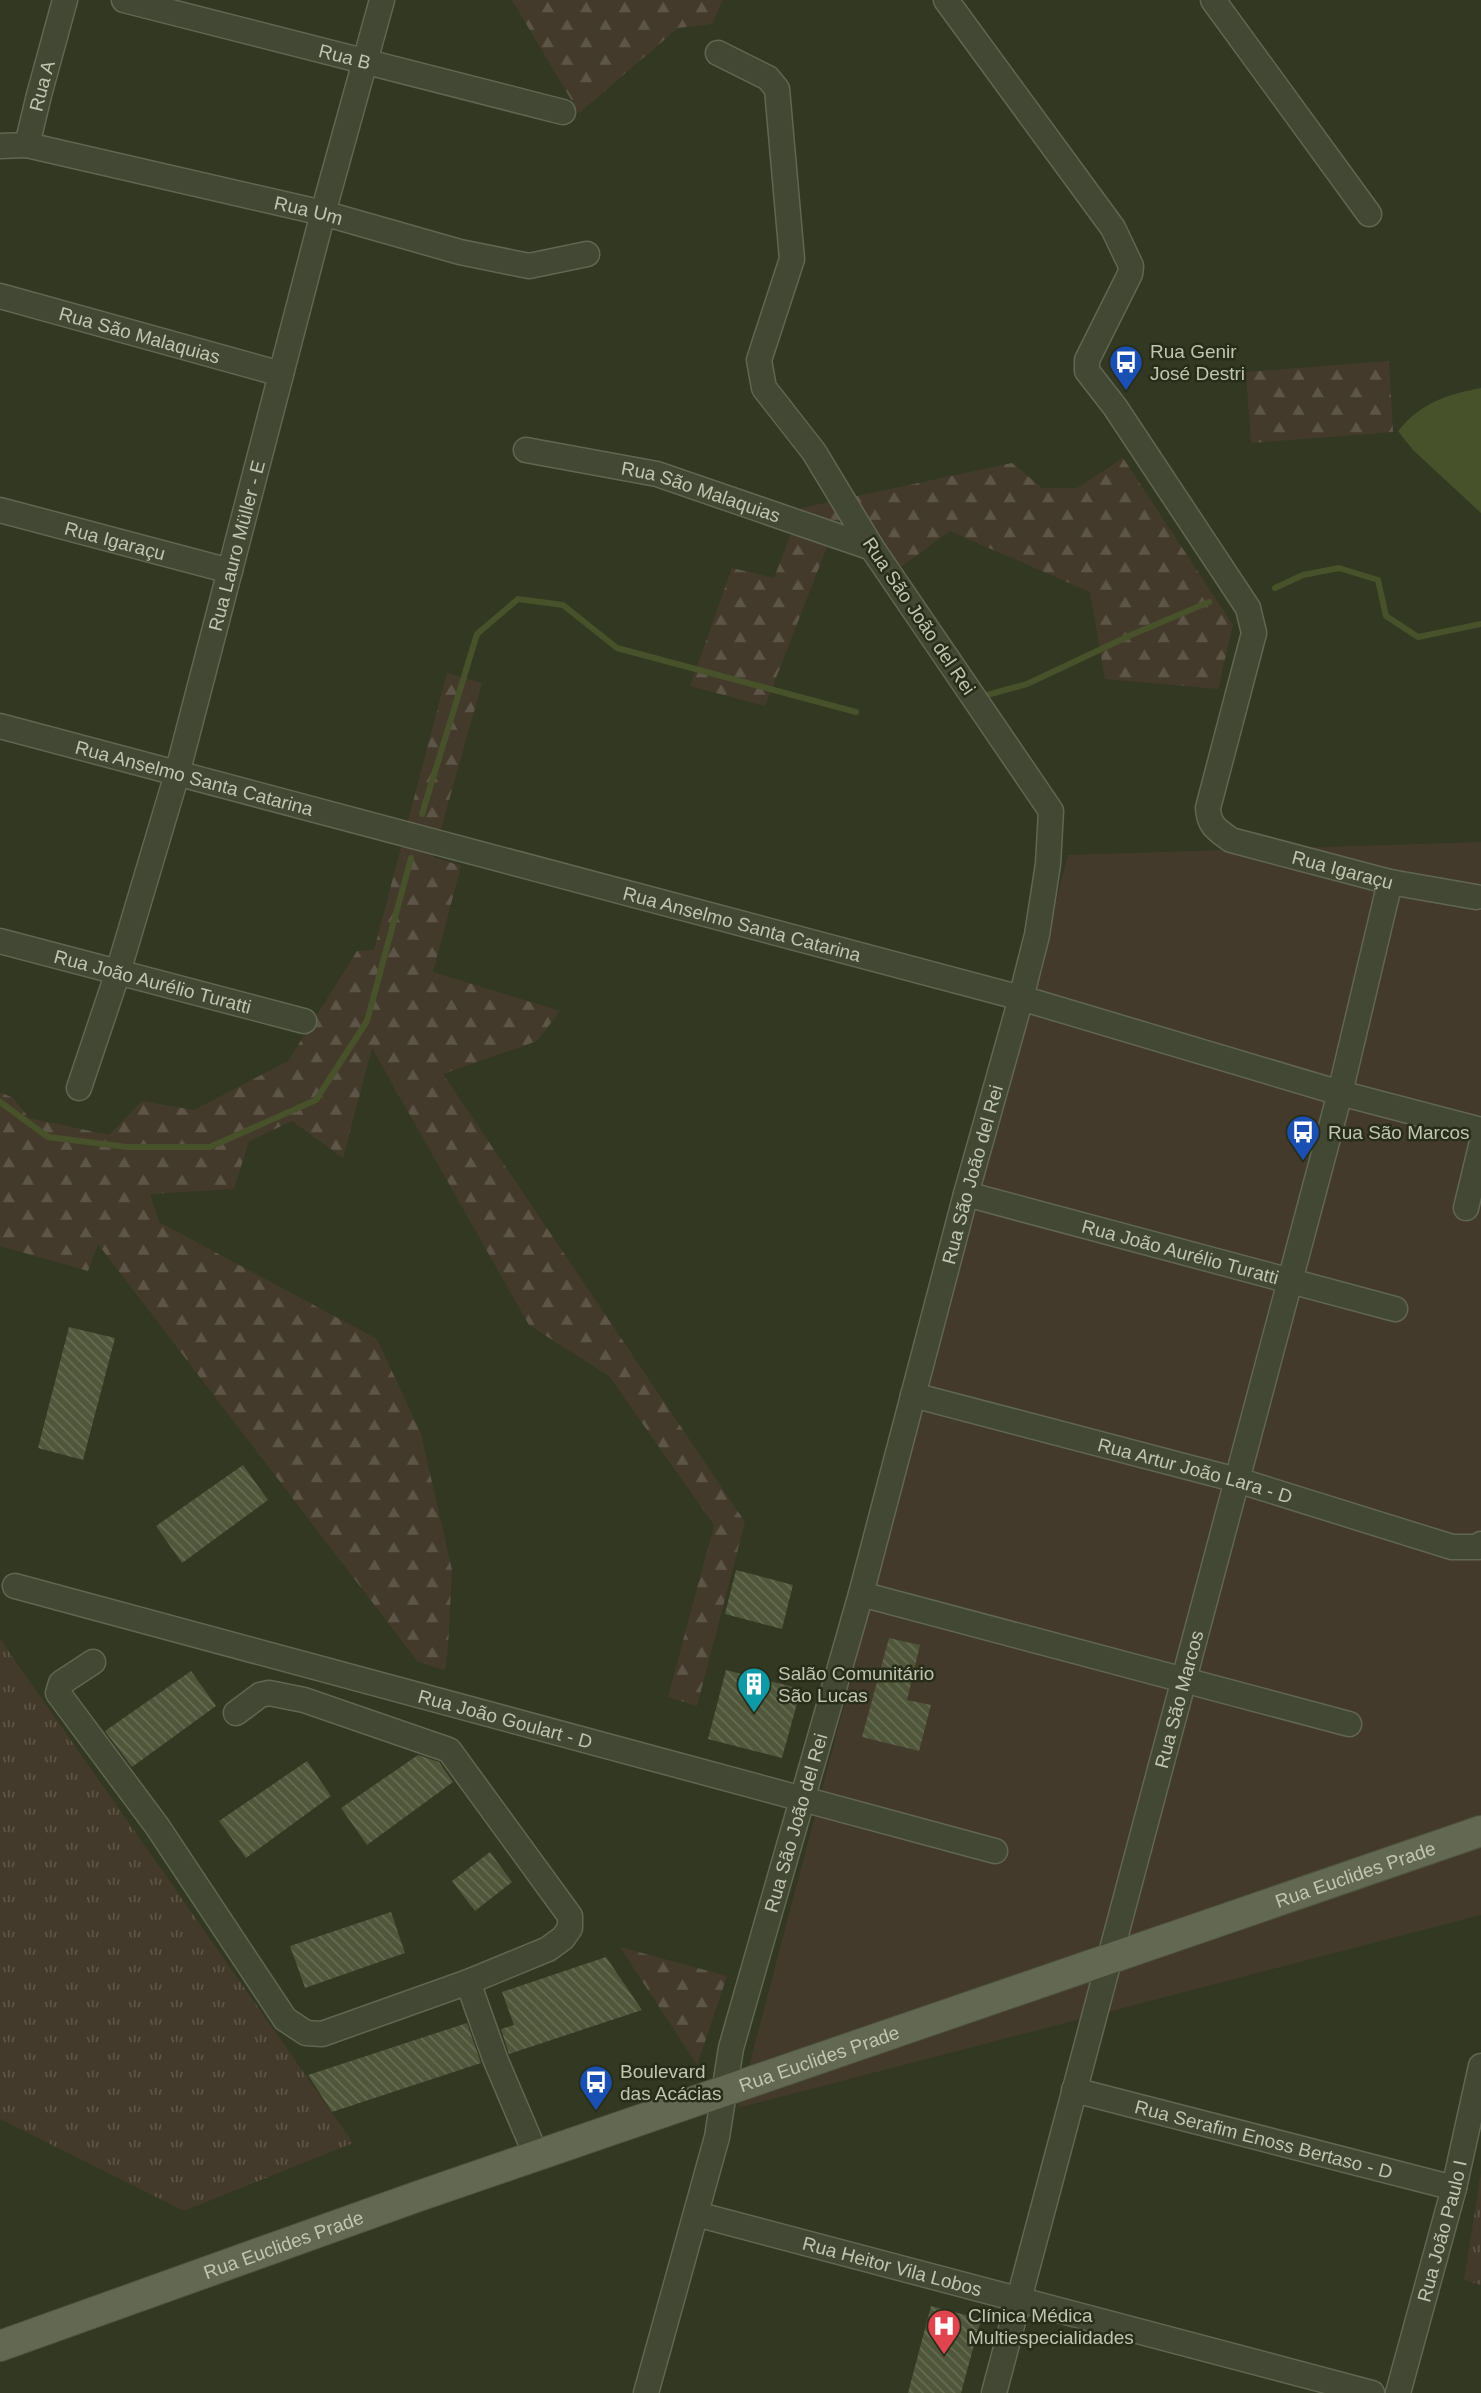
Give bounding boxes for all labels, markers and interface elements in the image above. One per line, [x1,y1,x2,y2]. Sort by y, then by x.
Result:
street label: Rua B [317,40,373,73]
street label: Rua A [25,58,59,113]
street label: Rua Um [272,192,345,229]
street label: Rua São Malaquias [57,302,222,367]
place label: Rua Genir José Destri [1150,341,1245,384]
bus stop icon: Rua Genir José Destri [1107,343,1145,392]
street label: Rua São Malaquias [620,457,783,526]
street label: Rua Lauro Müller - E [204,458,269,633]
street label: Rua Igaraçu [62,517,168,564]
street label: Rua São João del Rei [859,534,979,698]
street label: Rua Anselmo Santa Catarina [73,736,316,820]
street label: Rua Igaraçu [1290,846,1395,893]
street label: Rua Anselmo Santa Catarina [621,882,864,966]
street label: Rua João Aurélio Turatti [52,945,254,1017]
street label: Rua São João del Rei [938,1082,1007,1266]
bus stop icon: Rua São Marcos [1284,1113,1322,1162]
place label: Rua São Marcos [1328,1122,1470,1143]
street label: Rua João Aurélio Turatti [1080,1215,1281,1288]
street label: Rua Artur João Lara - D [1096,1433,1295,1507]
street label: Rua São Marcos [1150,1628,1207,1770]
place label: Salão Comunitário São Lucas [778,1663,934,1706]
building icon: Salão Comunitário São Lucas [735,1665,773,1714]
street label: Rua João Goulart - D [416,1685,595,1752]
street label: Rua São João del Rei [760,1731,831,1915]
street label: Rua Euclides Prade [1272,1837,1438,1911]
street label: Rua Euclides Prade [736,2021,902,2096]
place label: Boulevard das Acácias [620,2061,721,2104]
bus stop icon: Boulevard das Acácias [577,2063,615,2112]
street label: Rua Serafim Enoss Bertaso - D [1133,2096,1395,2182]
street label: Rua João Paulo I [1413,2158,1470,2304]
street label: Rua Euclides Prade [201,2206,366,2283]
street label: Rua Heitor Vila Lobos [800,2232,984,2300]
place label: Clínica Médica Multiespecialidades [968,2305,1134,2348]
hospital icon: Clínica Médica Multiespecialidades [925,2307,963,2356]

